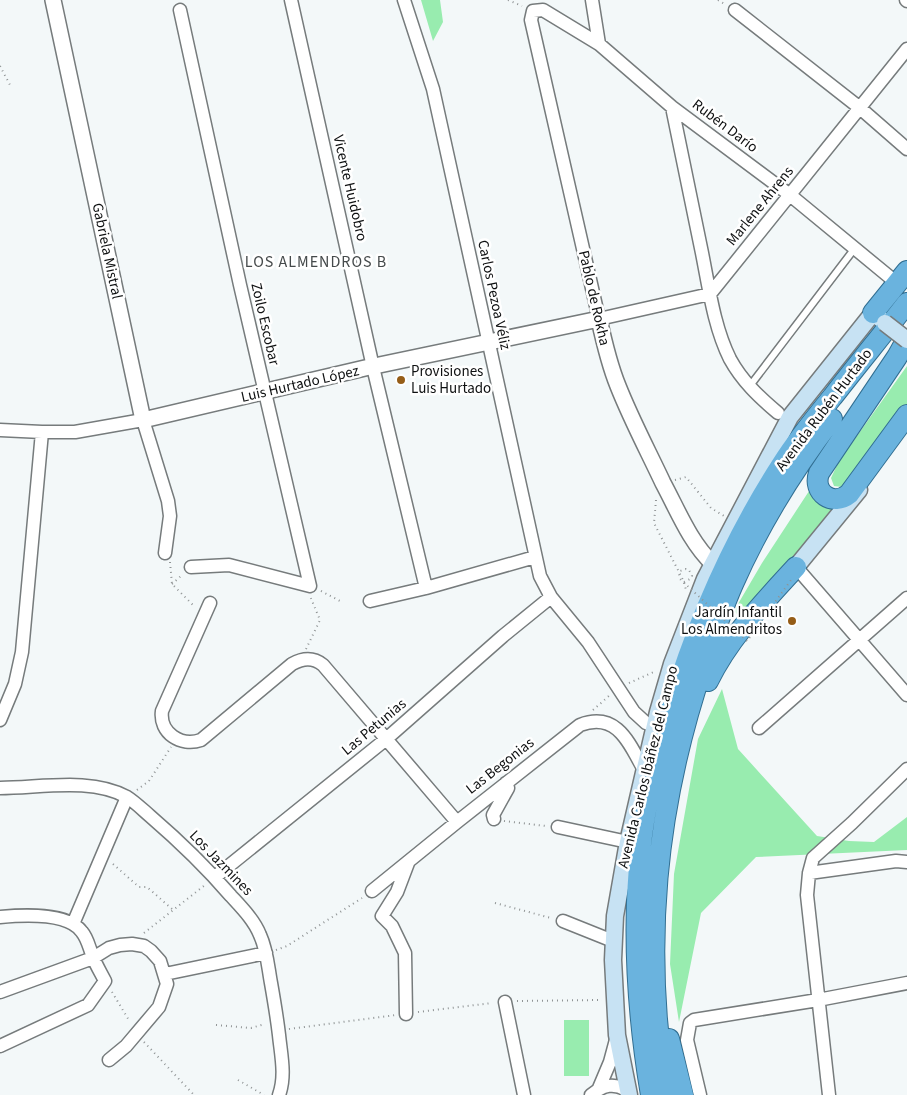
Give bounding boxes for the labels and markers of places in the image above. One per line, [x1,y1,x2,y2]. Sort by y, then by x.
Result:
place label: Provisiones Luis Hurtado [411,361,491,399]
marker: Provisiones Luis Hurtado [395,374,407,386]
place label: Jardín Infantil Los Almendritos [681,602,782,640]
marker: Jardín Infantil Los Almendritos [786,615,798,627]

